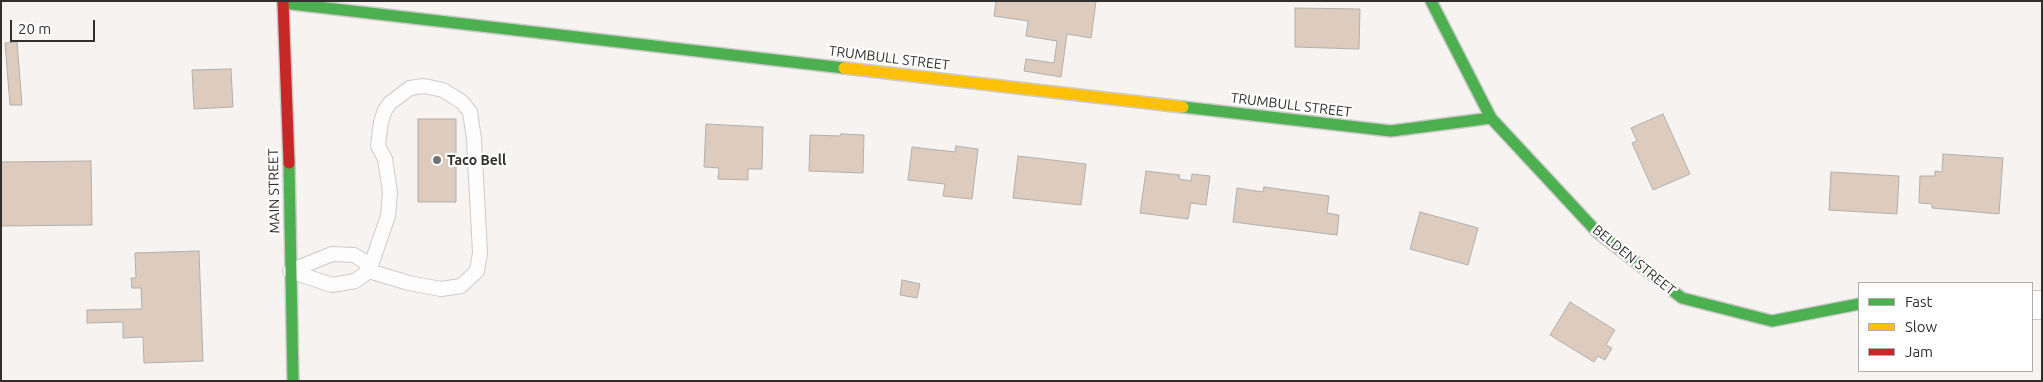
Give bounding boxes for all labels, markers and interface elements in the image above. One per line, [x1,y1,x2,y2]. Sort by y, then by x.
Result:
scale bar [12,10,98,42]
text: 20 m [18,20,51,37]
street label: TRUMBULL STREET [828,42,950,74]
street label: TRUMBULL STREET [1230,89,1352,121]
street label: MAIN STREET [265,148,283,234]
place label: Taco Bell [447,152,506,168]
marker: Taco Bell [431,154,443,166]
street label: BELDEN STREET [1589,221,1679,299]
legend [1858,282,2033,372]
text: Fast [1905,293,1932,310]
text: Slow [1905,318,1937,335]
text: Jam [1905,343,1933,360]

